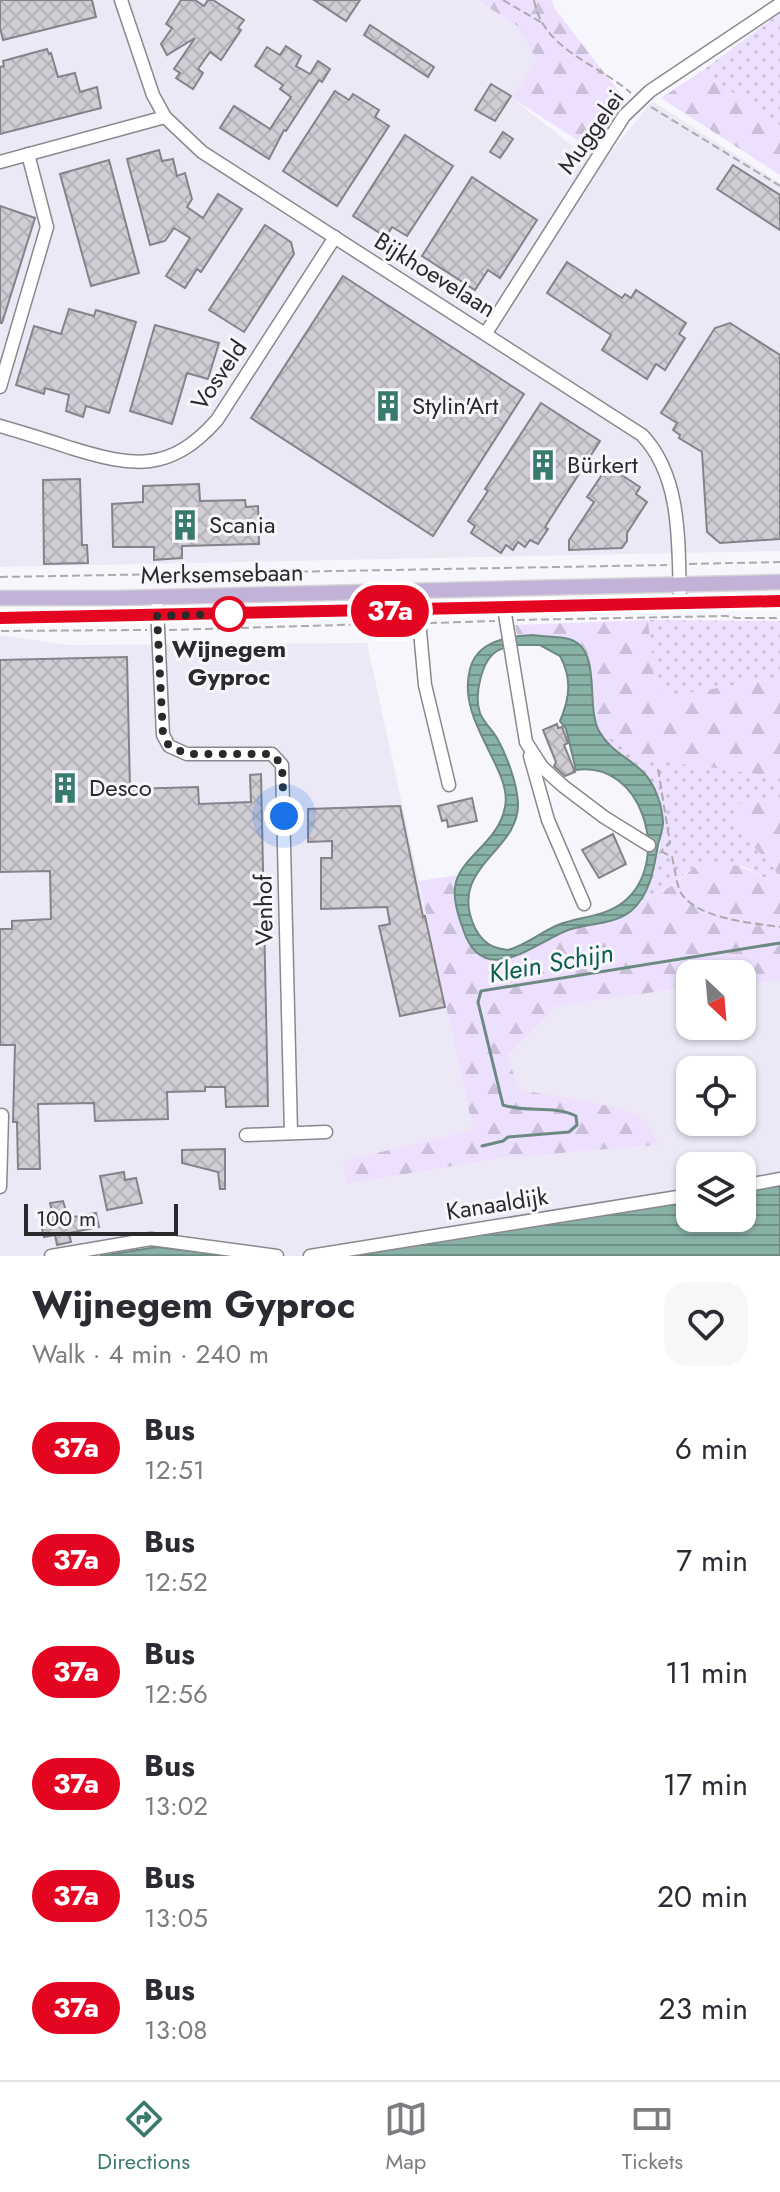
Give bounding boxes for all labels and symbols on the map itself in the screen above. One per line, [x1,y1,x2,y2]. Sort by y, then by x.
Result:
street label: Muggelei [549,82,632,181]
street label: Bijkhoevelaan [368,223,503,326]
street label: Vosveld [182,332,255,417]
place label: Stylin'Art [412,388,498,423]
building icon: Stylin'Art [371,389,405,423]
place label: Bürkert [567,447,638,482]
building icon: Bürkert [526,448,560,482]
place label: Scania [209,507,276,542]
building icon: Scania [168,508,202,542]
street label: Merksemsebaan [140,555,304,592]
line badge: 37a [344,585,436,637]
marker: Wijnegem Gyproc [212,597,246,631]
place label: Wijnegem Gyproc [172,631,286,694]
place label: Desco [89,770,152,805]
building icon: Desco [48,771,82,805]
your location [264,796,304,836]
street label: Venhof [245,873,282,946]
water label: Klein Schijn [486,933,616,993]
north arrow [676,960,756,1040]
street label: Kanaaldijk [443,1178,551,1229]
scale bar [24,1200,178,1236]

